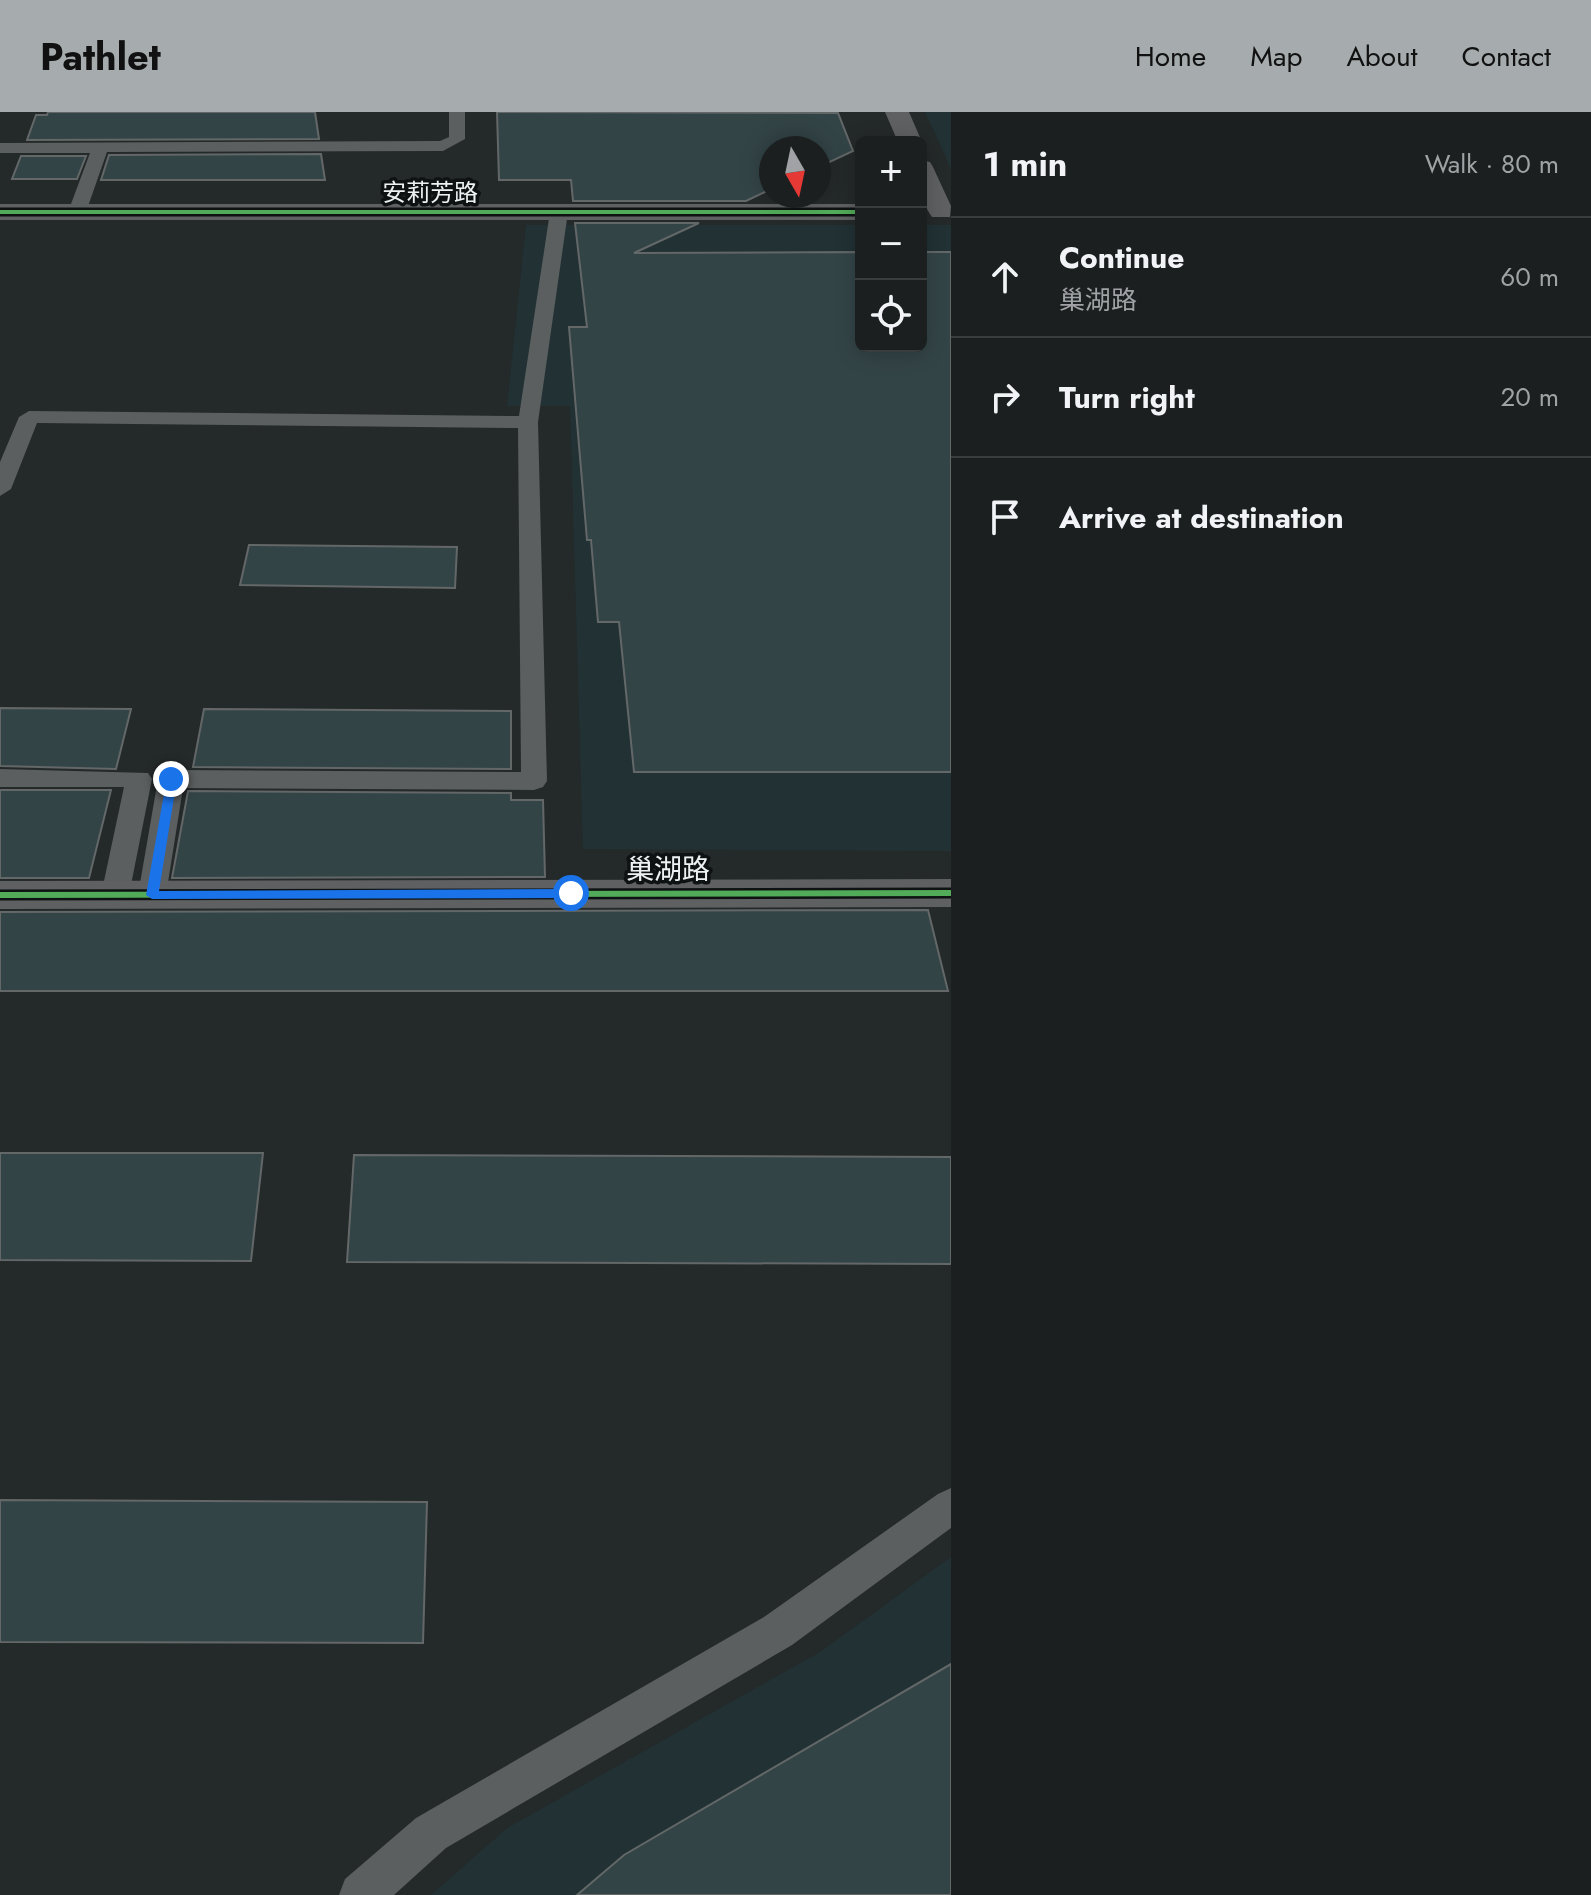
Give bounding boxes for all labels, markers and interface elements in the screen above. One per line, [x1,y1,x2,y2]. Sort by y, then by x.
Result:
text: Pathlet [40,29,161,84]
text: Home [1135,36,1206,77]
text: Map [1250,36,1302,77]
text: About [1346,36,1418,77]
text: Contact [1462,36,1551,77]
north arrow [759,136,831,208]
map controls [855,136,927,352]
button: + [855,136,927,208]
text: 1 min [983,140,1067,189]
text: Walk · 80 m [1425,145,1559,183]
street label: 安莉芳路 [382,175,478,210]
button: − [855,208,927,280]
text: Continue [1059,236,1185,279]
icon: ahead [983,255,1027,299]
text: 60 m [1500,258,1559,296]
button: locate [855,280,927,352]
text: 巢湖路 [1059,281,1137,319]
icon: right [983,375,1027,419]
text: Turn right [1059,376,1195,419]
text: 20 m [1501,378,1559,416]
icon: arrive [983,495,1027,539]
text: Arrive at destination [1059,496,1344,539]
route end [153,761,189,797]
street label: 巢湖路 [626,849,710,890]
route start [553,875,589,911]

